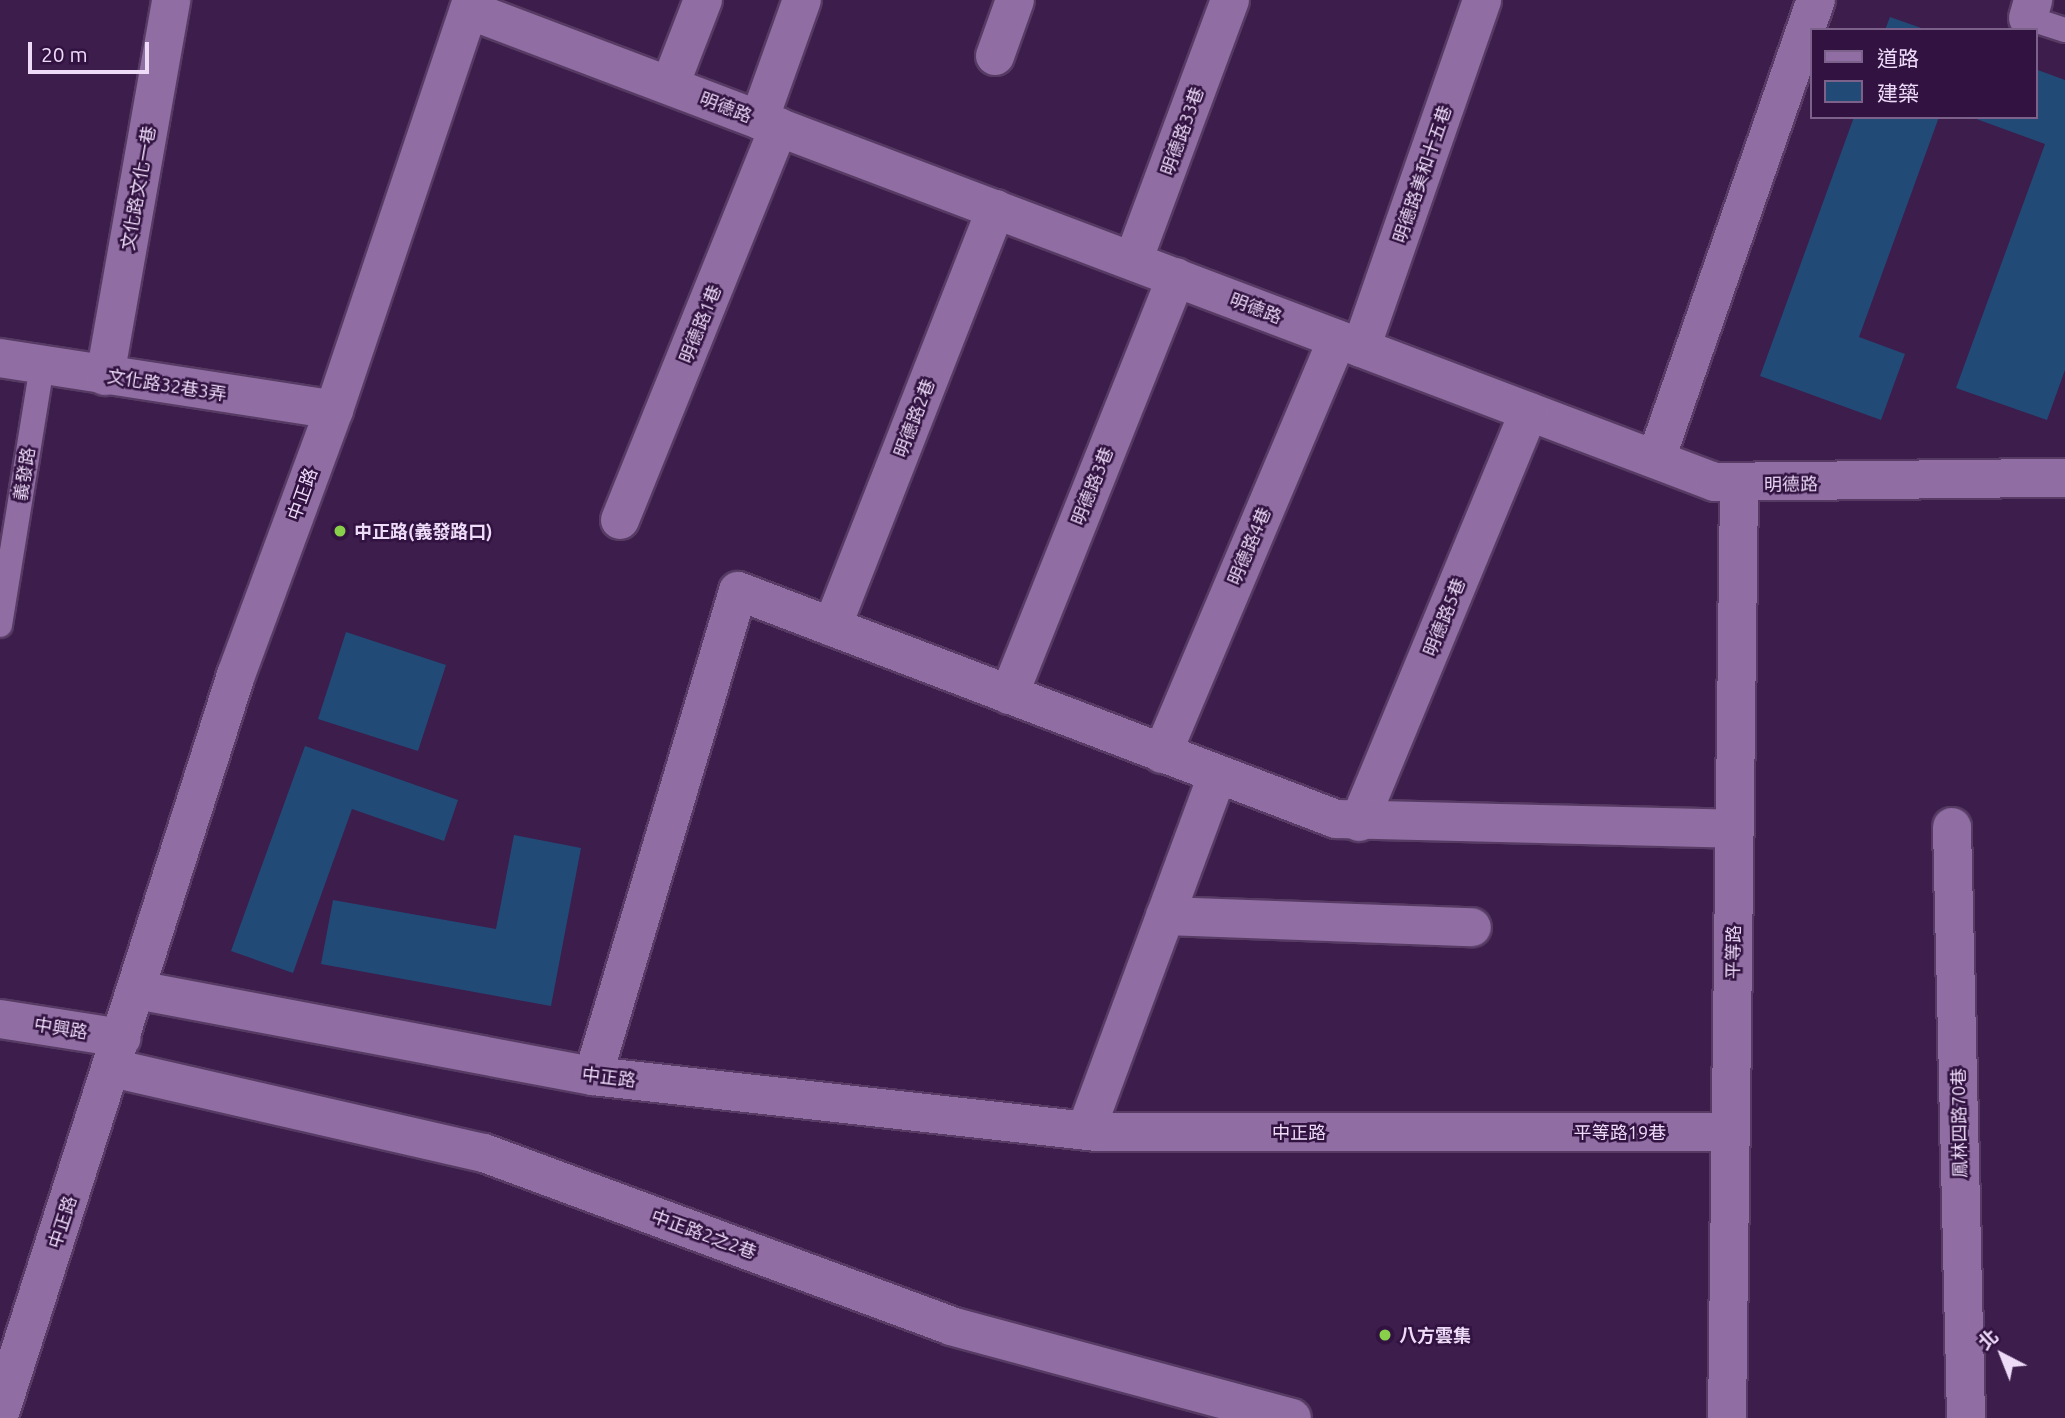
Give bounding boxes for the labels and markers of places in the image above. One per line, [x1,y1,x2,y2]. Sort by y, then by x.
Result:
place label: 中正路(義發路口) [354,520,492,542]
marker: 中正路(義發路口) [332,523,348,539]
place label: 八方雲集 [1399,1324,1471,1346]
marker: 八方雲集 [1377,1327,1393,1343]

